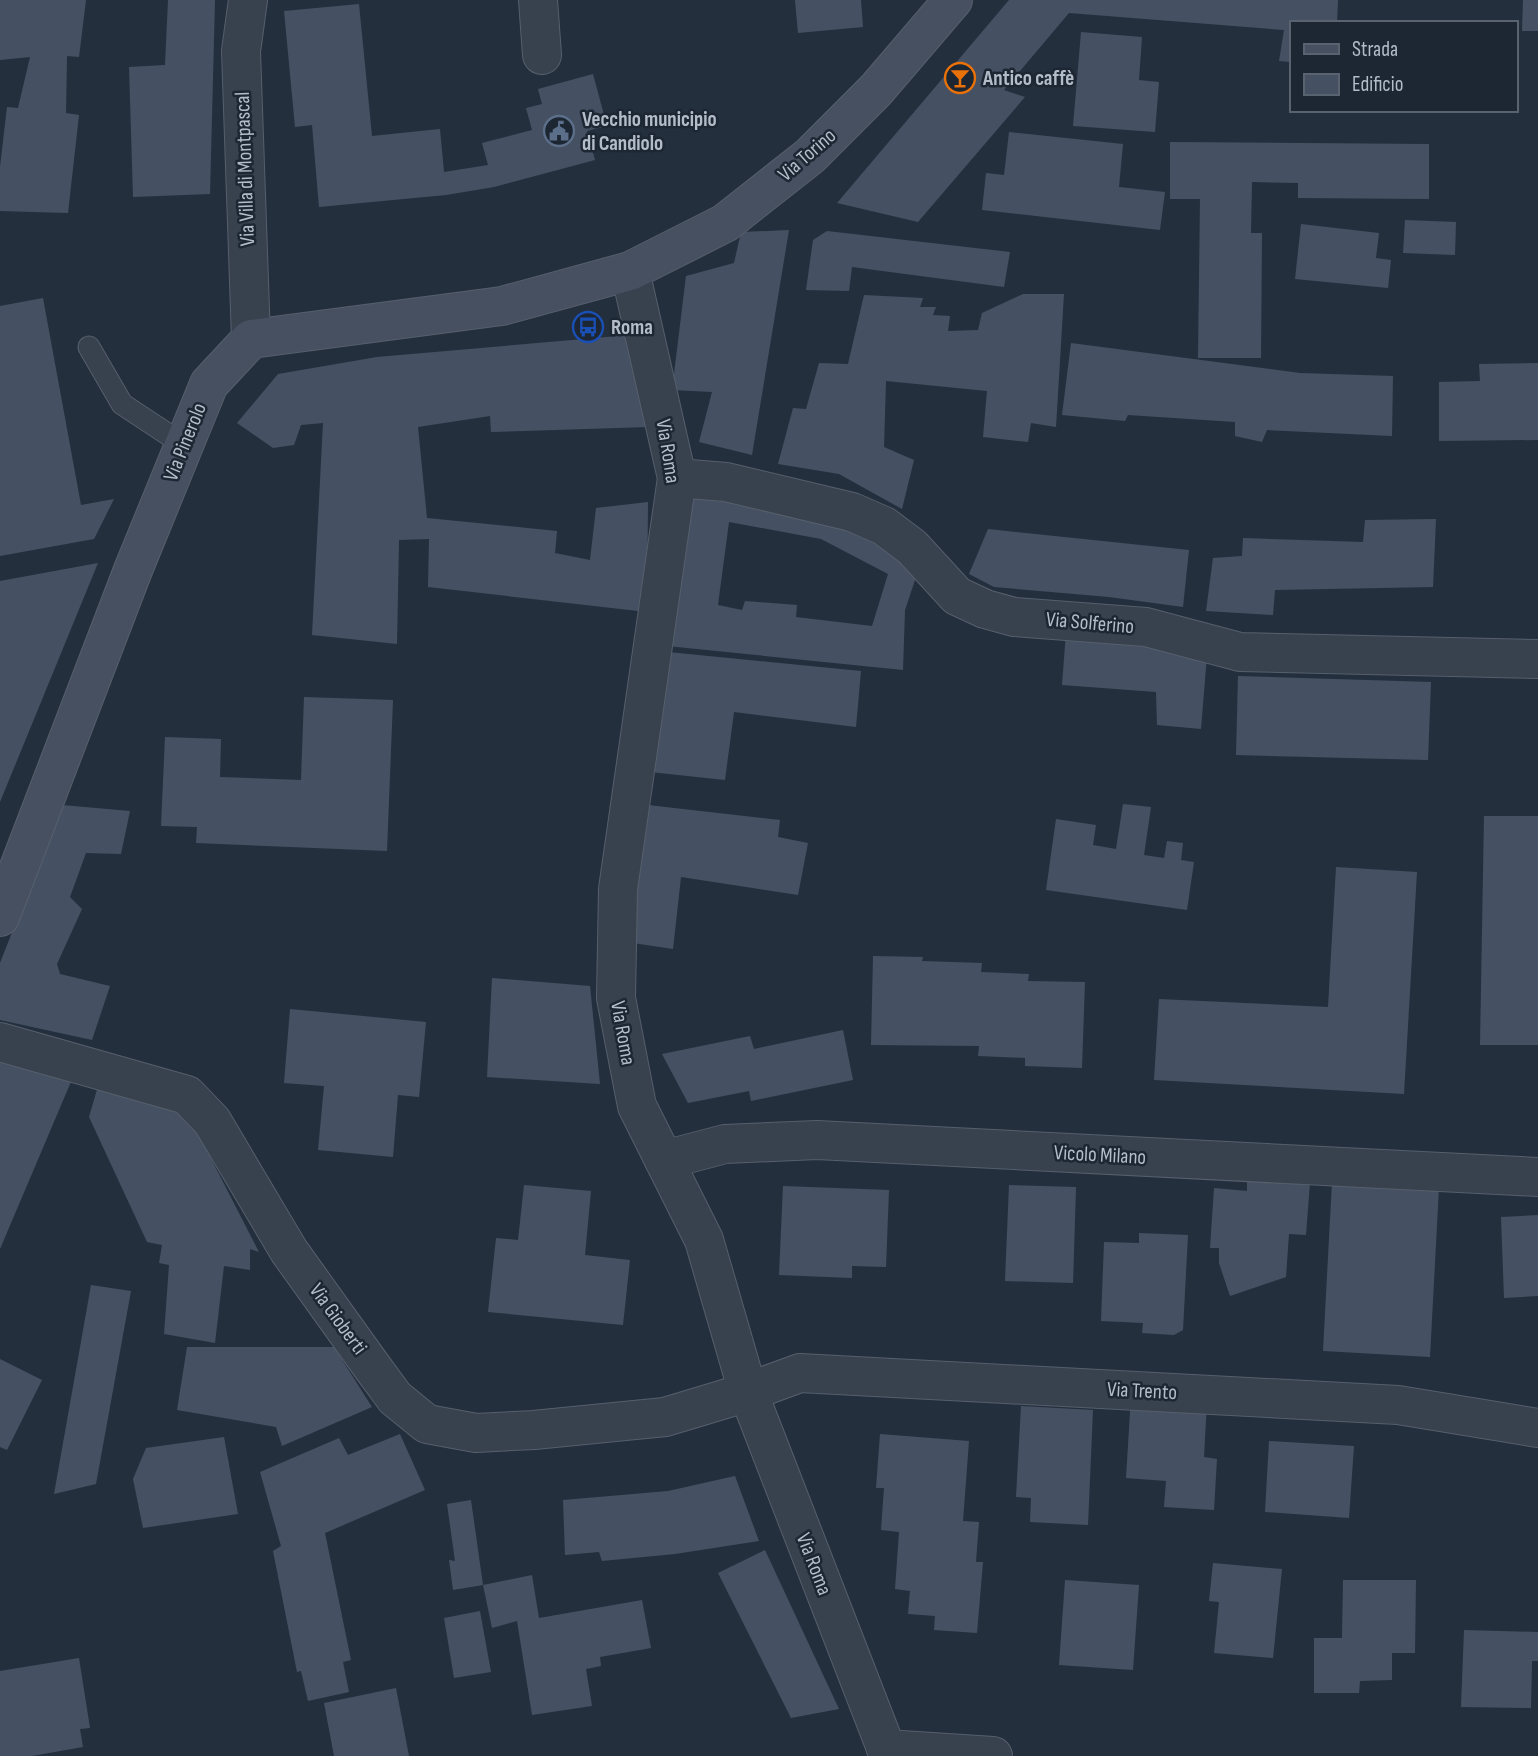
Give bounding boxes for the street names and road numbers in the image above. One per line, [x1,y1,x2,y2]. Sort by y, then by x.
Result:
street label: Via Villa di Montpascal [230,91,260,247]
street label: Via Torino [773,123,841,187]
street label: Via Pinerolo [158,399,212,485]
street label: Via Roma [651,417,685,485]
street label: Via Solferino [1045,607,1135,639]
street label: Via Roma [605,999,641,1067]
street label: Vicolo Milano [1053,1140,1147,1170]
street label: Via Gioberti [304,1279,372,1359]
street label: Via Trento [1106,1377,1178,1405]
street label: Via Roma [791,1529,837,1599]

